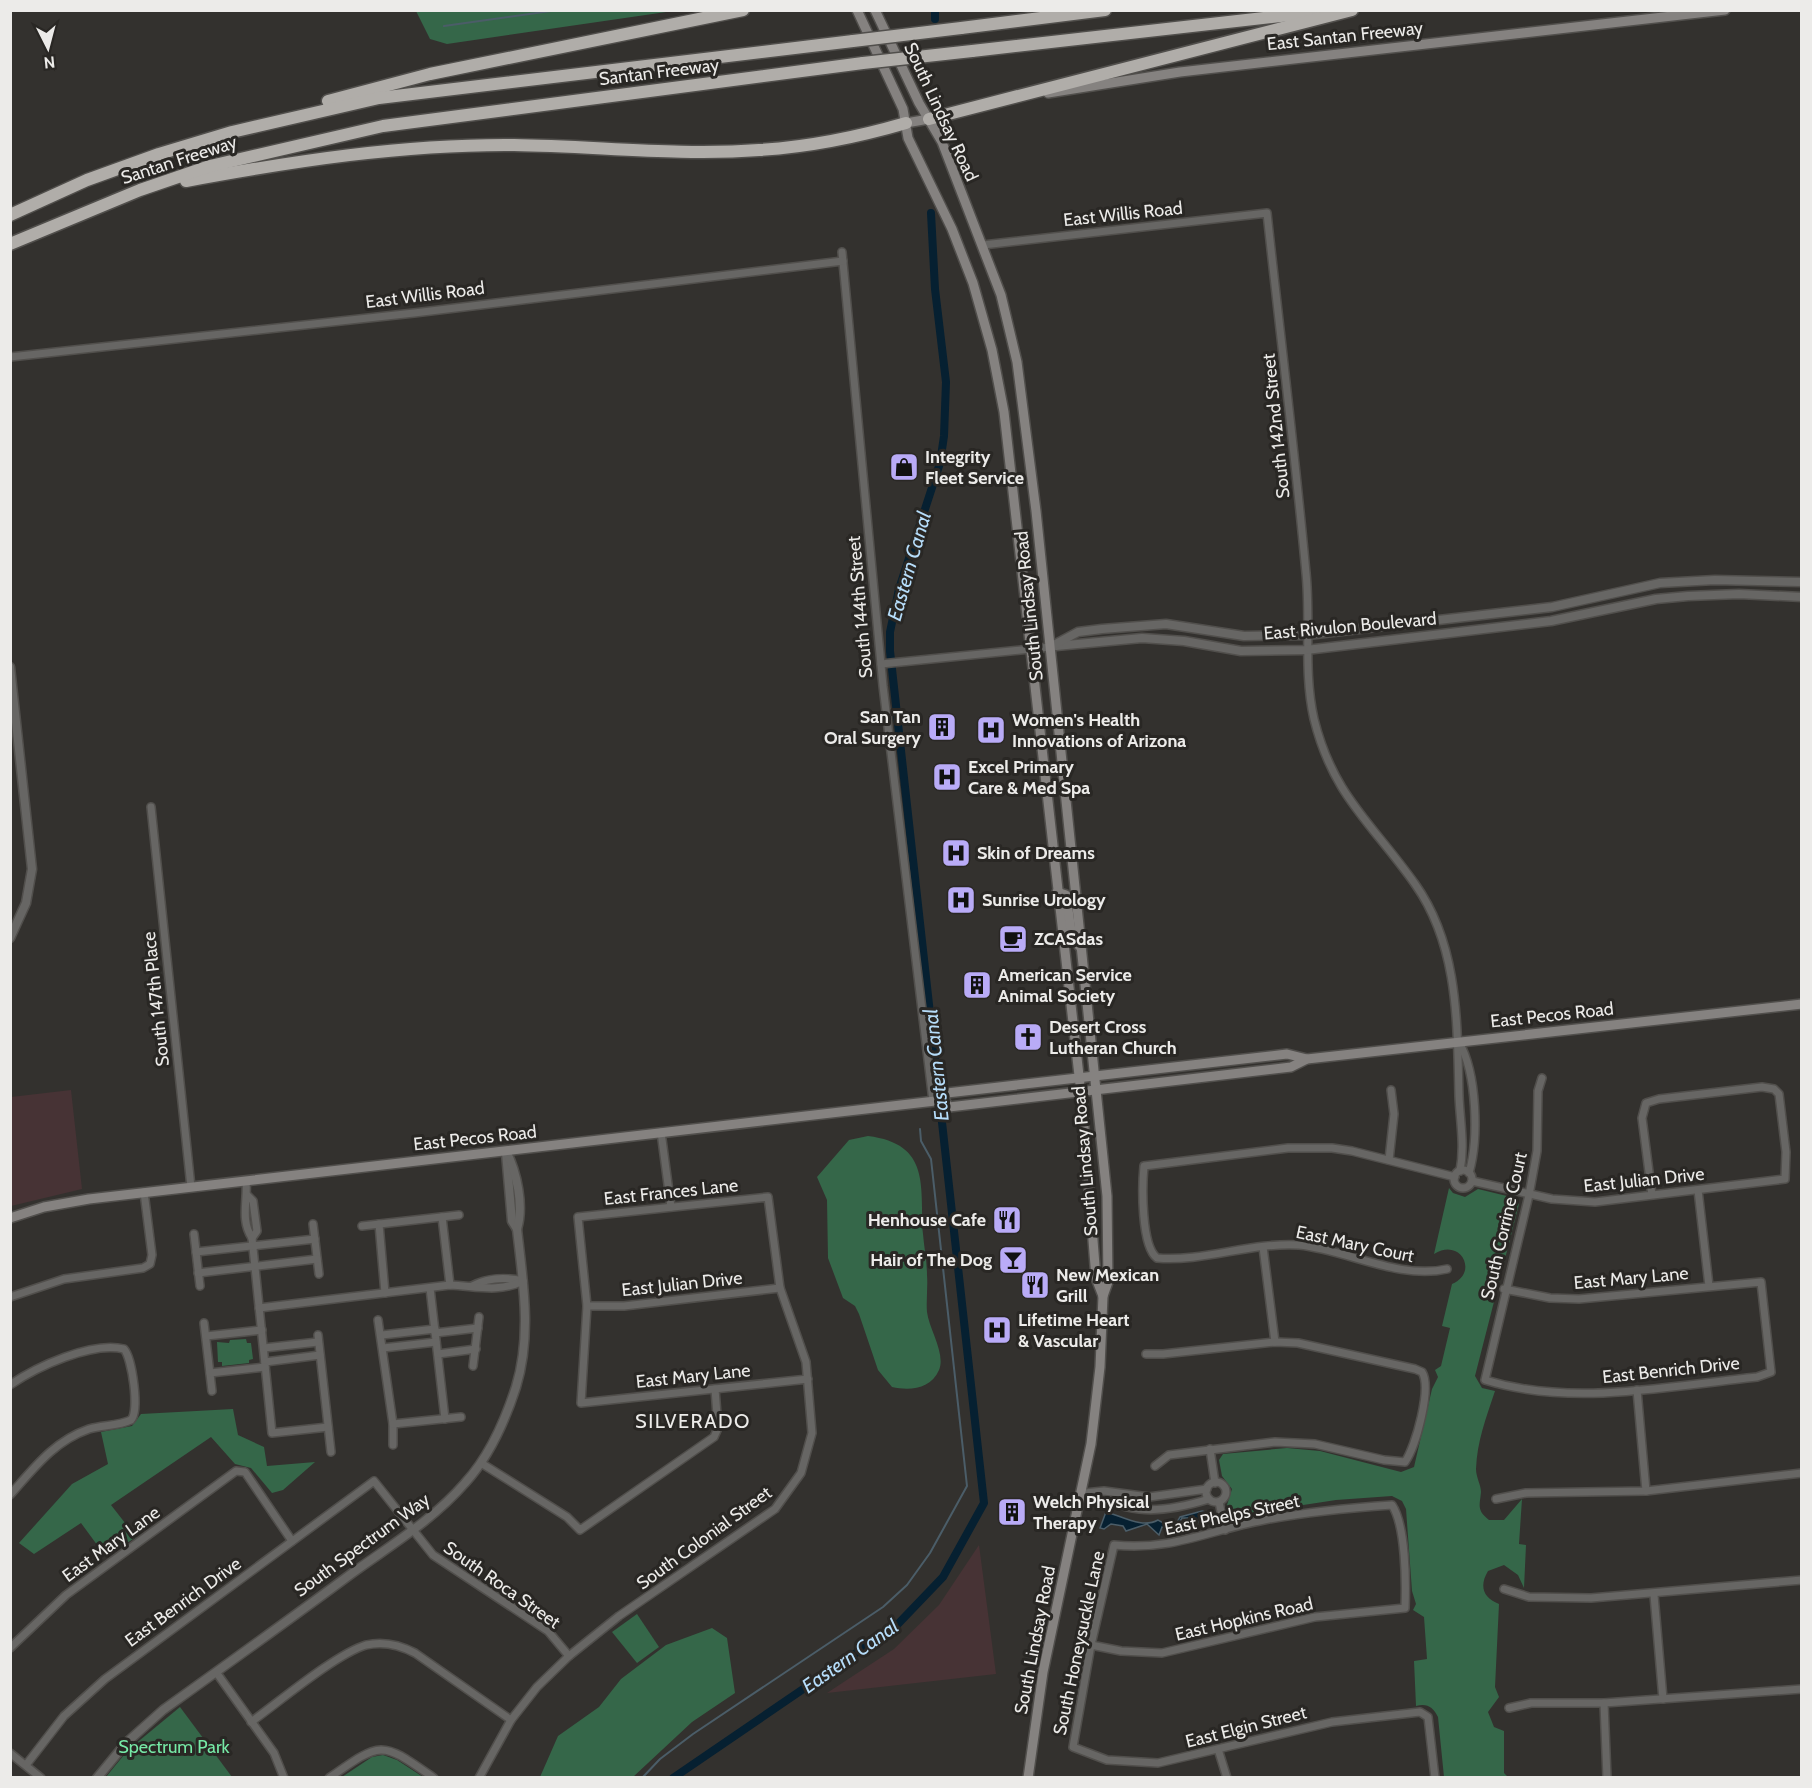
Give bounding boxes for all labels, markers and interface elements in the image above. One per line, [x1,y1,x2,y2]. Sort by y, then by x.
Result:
street label: East Santan Freeway [1266,17,1424,55]
north arrow [18,18,78,78]
street label: South Lindsay Road [899,39,983,185]
text: N [43,52,56,72]
street label: Santan Freeway [598,54,720,90]
street label: Santan Freeway [118,131,240,189]
street label: East Willis Road [1062,197,1184,231]
street label: East Willis Road [364,277,486,313]
street label: South 142nd Street [1257,352,1295,500]
place label: Integrity Fleet Service [925,446,1024,489]
shop icon: Integrity Fleet Service [888,451,920,483]
water label: Eastern Canal [882,508,936,623]
street label: South Lindsay Road [1010,530,1048,682]
street label: South 144th Street [843,535,877,679]
street label: East Rivulon Boulevard [1263,607,1437,645]
place label: San Tan Oral Surgery [824,706,921,749]
place label: Women's Health Innovations of Arizona [1012,709,1186,752]
building icon: San Tan Oral Surgery [926,711,958,743]
hospital icon: Women's Health Innovations of Arizona [975,714,1007,746]
place label: Excel Primary Care & Med Spa [968,756,1090,799]
hospital icon: Excel Primary Care & Med Spa [931,761,963,793]
hospital icon: Skin of Dreams [940,837,972,869]
place label: Skin of Dreams [977,842,1095,864]
hospital icon: Sunrise Urology [945,884,977,916]
place label: Sunrise Urology [982,889,1106,911]
cafe icon: ZCASdas [997,923,1029,955]
place label: ZCASdas [1034,928,1104,950]
street label: South 147th Place [138,931,174,1067]
place label: American Service Animal Society [998,964,1132,1007]
building icon: American Service Animal Society [961,969,993,1001]
street label: East Pecos Road [1489,998,1615,1032]
water label: Eastern Canal [918,1008,954,1122]
place label: Desert Cross Lutheran Church [1049,1016,1177,1059]
church icon: Desert Cross Lutheran Church [1012,1021,1044,1053]
street label: South Lindsay Road [1067,1085,1103,1237]
street label: East Pecos Road [412,1121,538,1155]
street label: South Corrine Court [1476,1150,1532,1302]
street label: East Julian Drive [1583,1163,1705,1197]
street label: East Frances Lane [603,1174,739,1210]
restaurant icon: Henhouse Cafe [991,1204,1023,1236]
place label: Henhouse Cafe [868,1209,986,1231]
street label: East Mary Court [1294,1221,1416,1267]
bar icon: Hair of The Dog [997,1244,1029,1276]
place label: Hair of The Dog [870,1249,992,1271]
street label: East Mary Lane [1573,1262,1689,1294]
place label: New Mexican Grill [1056,1264,1159,1307]
street label: East Julian Drive [621,1267,743,1301]
restaurant icon: New Mexican Grill [1019,1269,1051,1301]
place label: Lifetime Heart & Vascular [1018,1309,1129,1352]
hospital icon: Lifetime Heart & Vascular [981,1314,1013,1346]
street label: East Benrich Drive [1601,1352,1741,1388]
street label: East Mary Lane [635,1359,751,1393]
district label: SILVERADO [635,1409,751,1433]
street label: South Colonial Street [632,1482,776,1594]
street label: South Spectrum Way [290,1488,434,1602]
street label: East Phelps Street [1163,1490,1301,1540]
place label: Welch Physical Therapy [1033,1491,1150,1534]
building icon: Welch Physical Therapy [996,1496,1028,1528]
street label: East Mary Lane [58,1501,164,1587]
street label: South Roca Street [439,1537,565,1633]
street label: South Honeysuckle Lane [1049,1549,1109,1737]
street label: East Benrich Drive [121,1553,245,1651]
street label: South Lindsay Road [1010,1564,1060,1716]
street label: East Hopkins Road [1173,1592,1315,1646]
water label: Eastern Canal [797,1614,903,1698]
street label: East Elgin Street [1183,1701,1309,1753]
park label: Spectrum Park [118,1736,231,1758]

